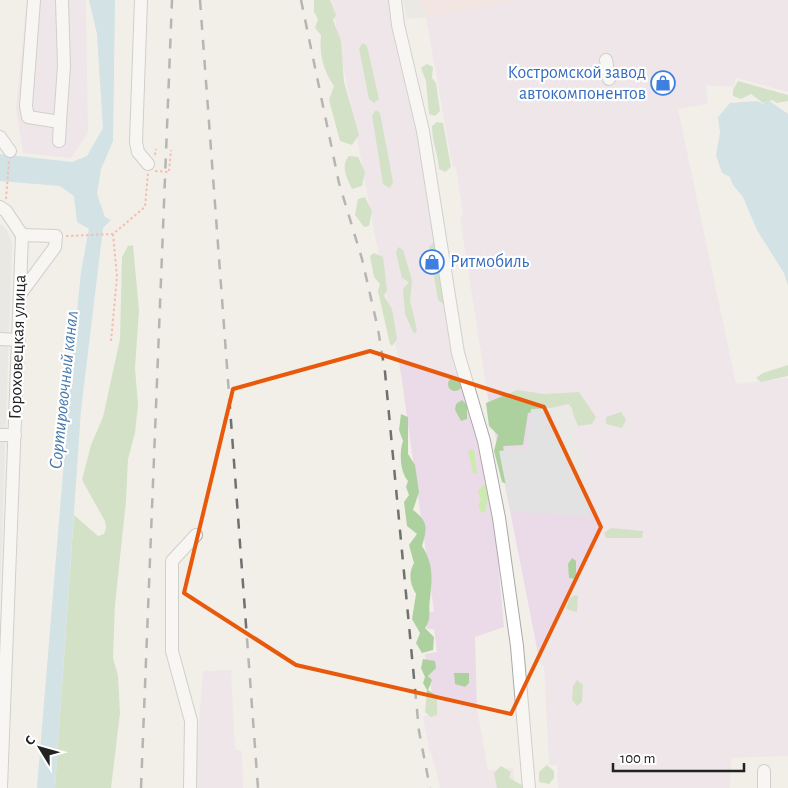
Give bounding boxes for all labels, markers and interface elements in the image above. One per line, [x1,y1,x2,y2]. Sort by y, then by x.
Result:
place label: Костромской завод автокомпонентов [507,64,646,103]
shop icon: Костромской завод автокомпонентов [650,70,676,96]
shop icon: Ритмобиль [419,249,445,275]
place label: Ритмобиль [450,252,530,271]
street label: Гороховецкая улица [6,274,30,420]
water label: Сортировочный канал [46,310,82,470]
north arrow [15,723,65,773]
text: С [22,733,38,748]
scale bar [613,740,744,772]
text: 100 m [620,751,655,766]

